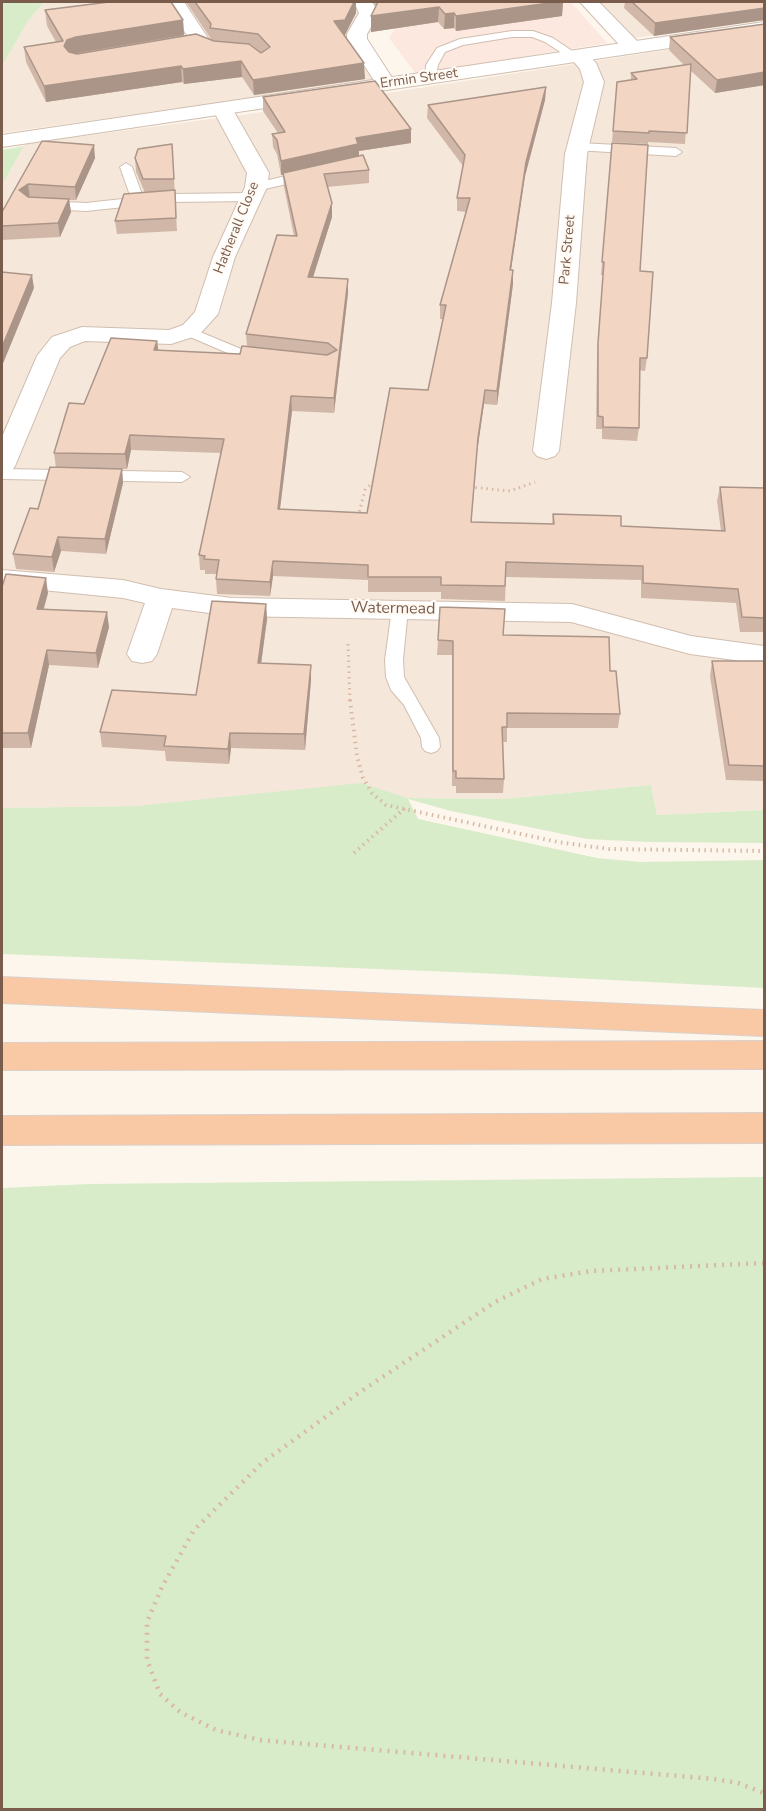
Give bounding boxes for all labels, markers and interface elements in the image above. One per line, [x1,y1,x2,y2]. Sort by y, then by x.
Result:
street label: Ermin Street [379,65,459,93]
street label: Hatherall Close [211,179,263,277]
street label: Park Street [557,215,579,285]
street label: Watermead [350,599,436,619]

